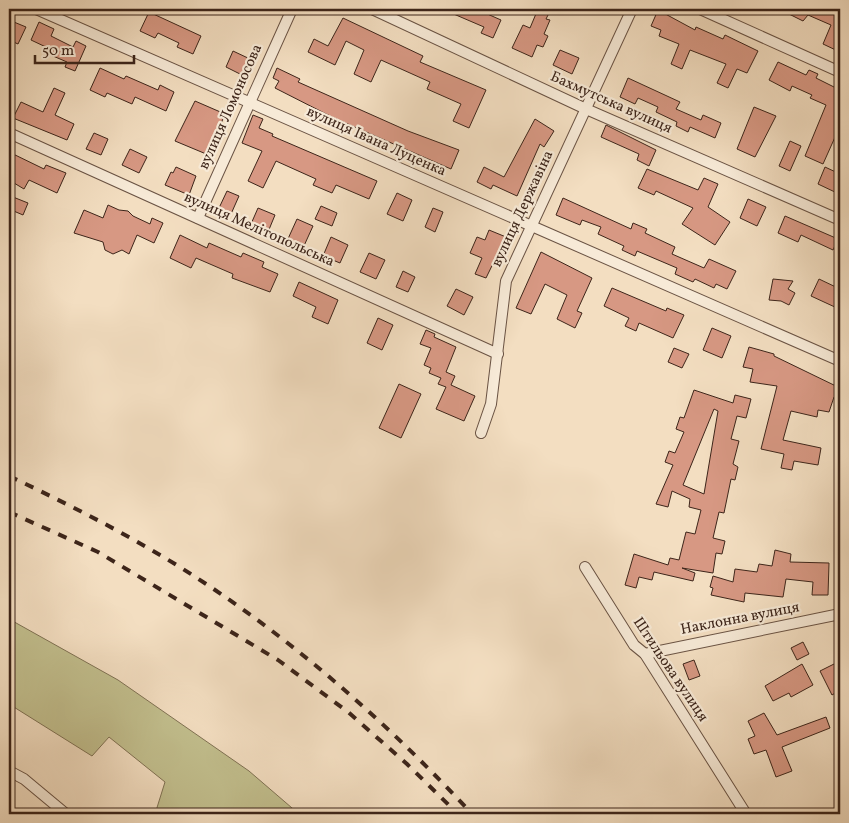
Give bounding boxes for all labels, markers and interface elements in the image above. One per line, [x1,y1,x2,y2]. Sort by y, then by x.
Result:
scale bar [35,32,134,64]
text: 50 m [42,41,74,62]
street label: вулиця Ломоносова [194,41,268,173]
street label: Бахмутська вулиця [547,67,676,139]
street label: вулиця Івана Луценка [303,102,449,182]
street label: вулиця Державіна [487,147,559,271]
street label: вулиця Мелітопольська [180,187,338,273]
street label: Наклонна вулиця [679,597,801,641]
street label: Штильова вулиця [627,614,713,727]

